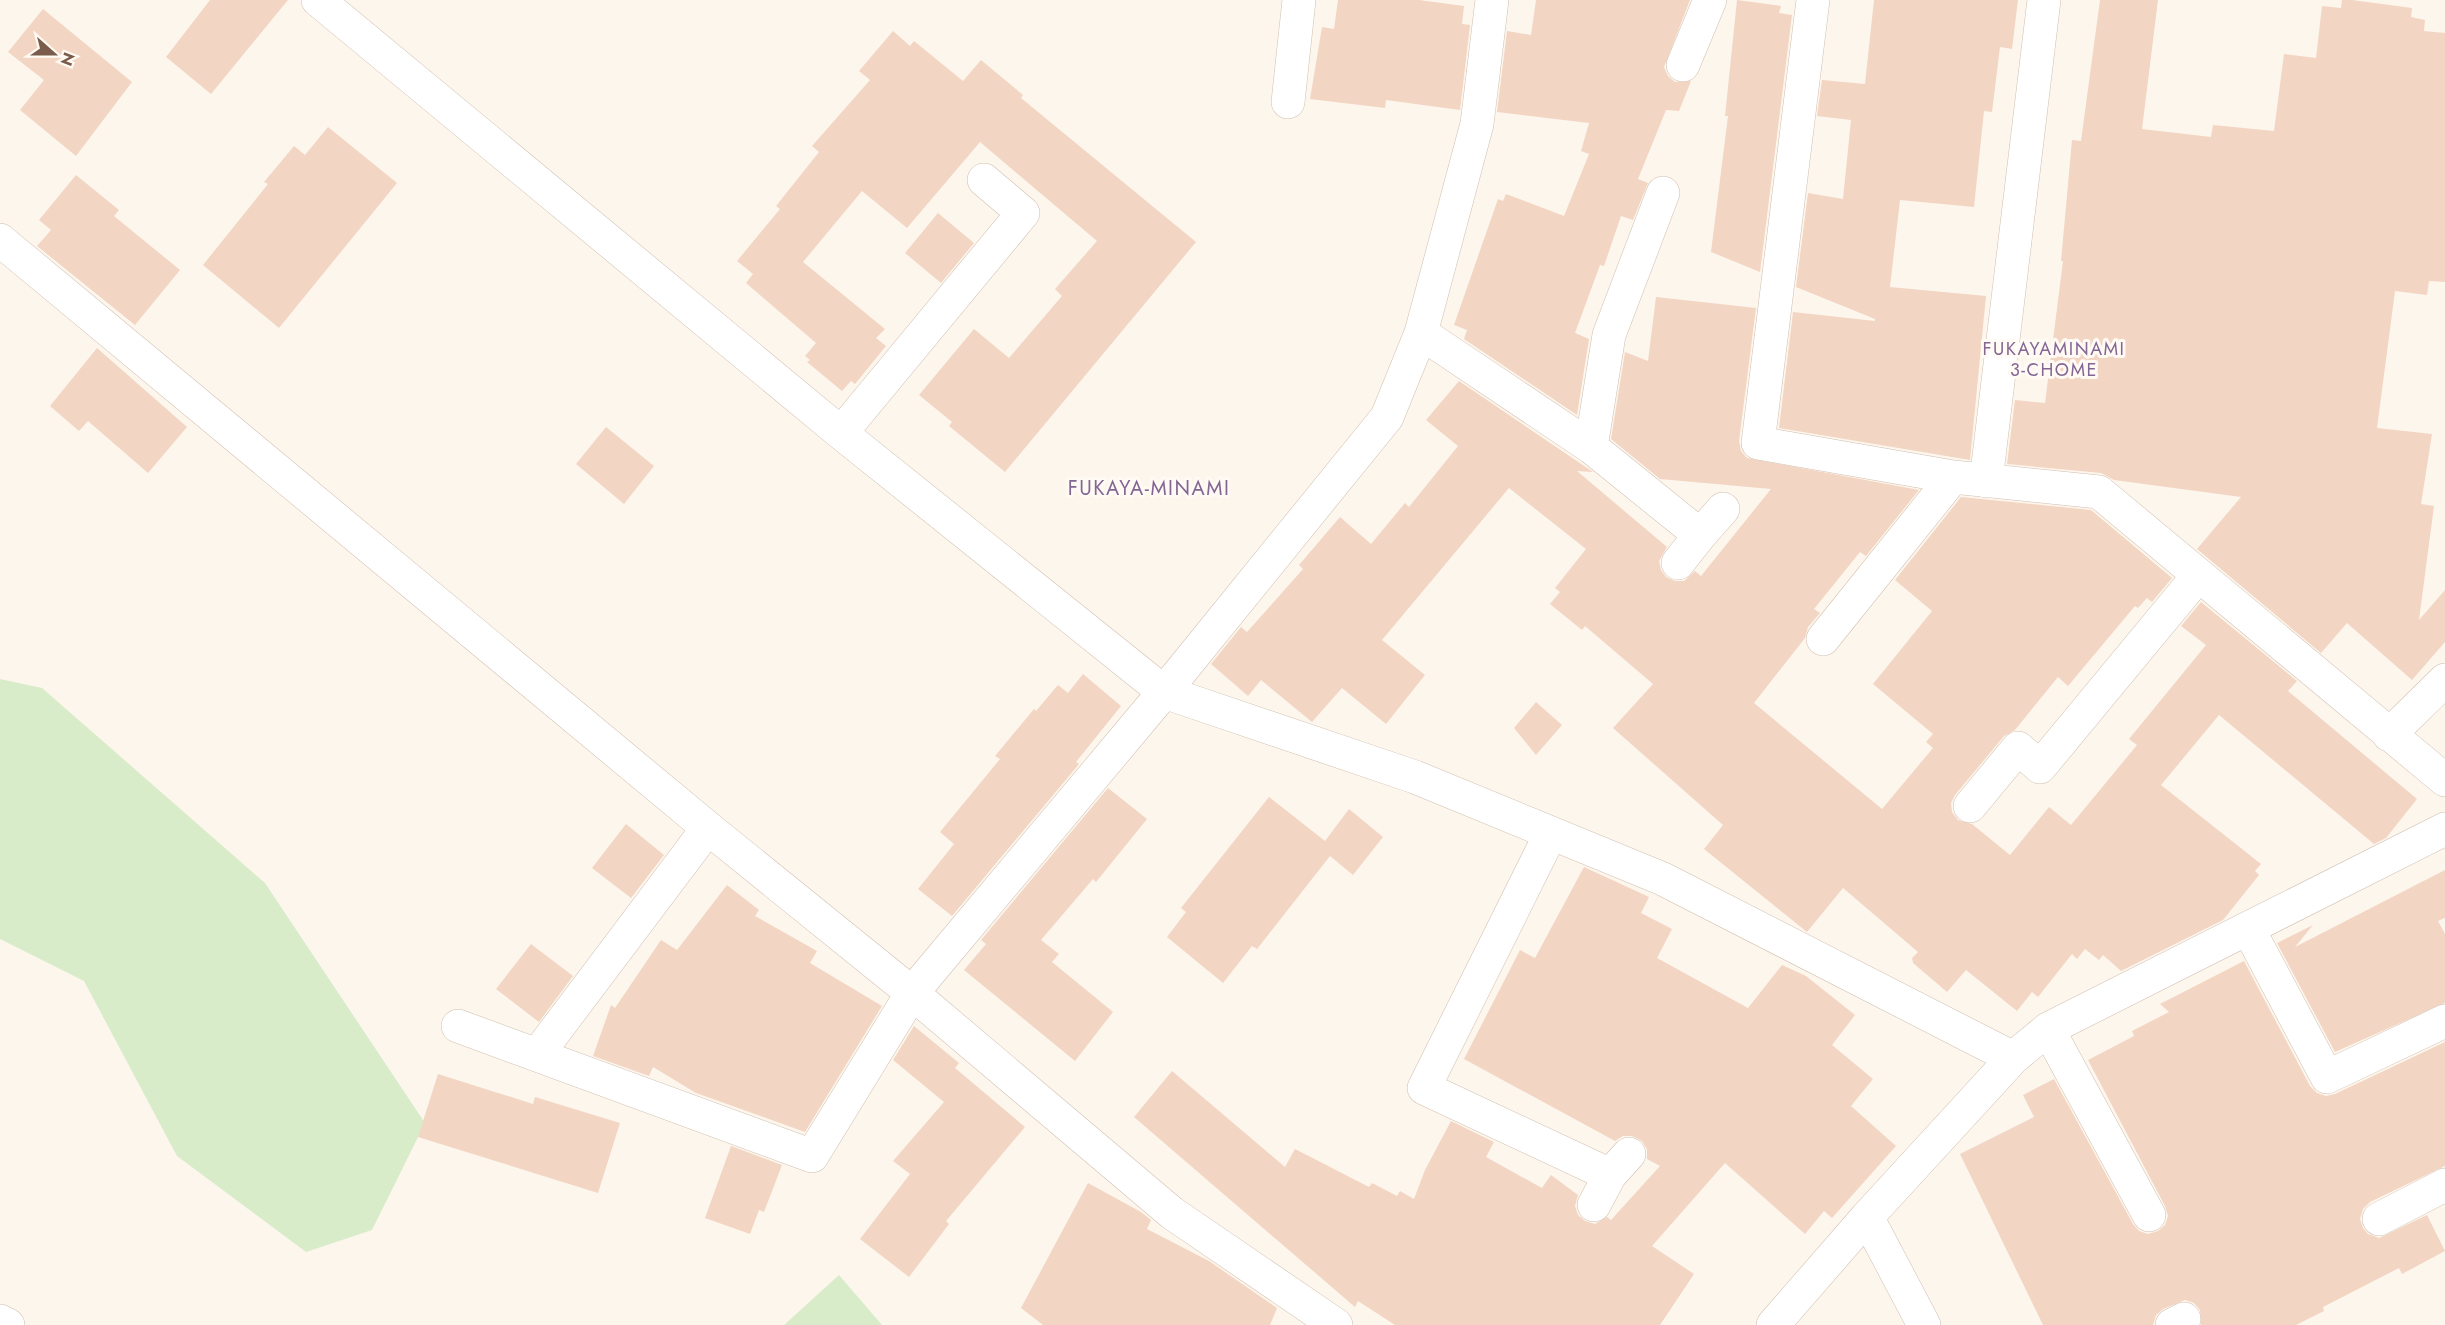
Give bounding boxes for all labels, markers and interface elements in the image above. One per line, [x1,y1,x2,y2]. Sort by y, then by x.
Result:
north arrow [24,24,84,84]
text: N [55,49,81,69]
district label: FUKAYAMINAMI 3-CHOME [1982,336,2126,383]
district label: FUKAYA-MINAMI [1068,474,1230,503]

